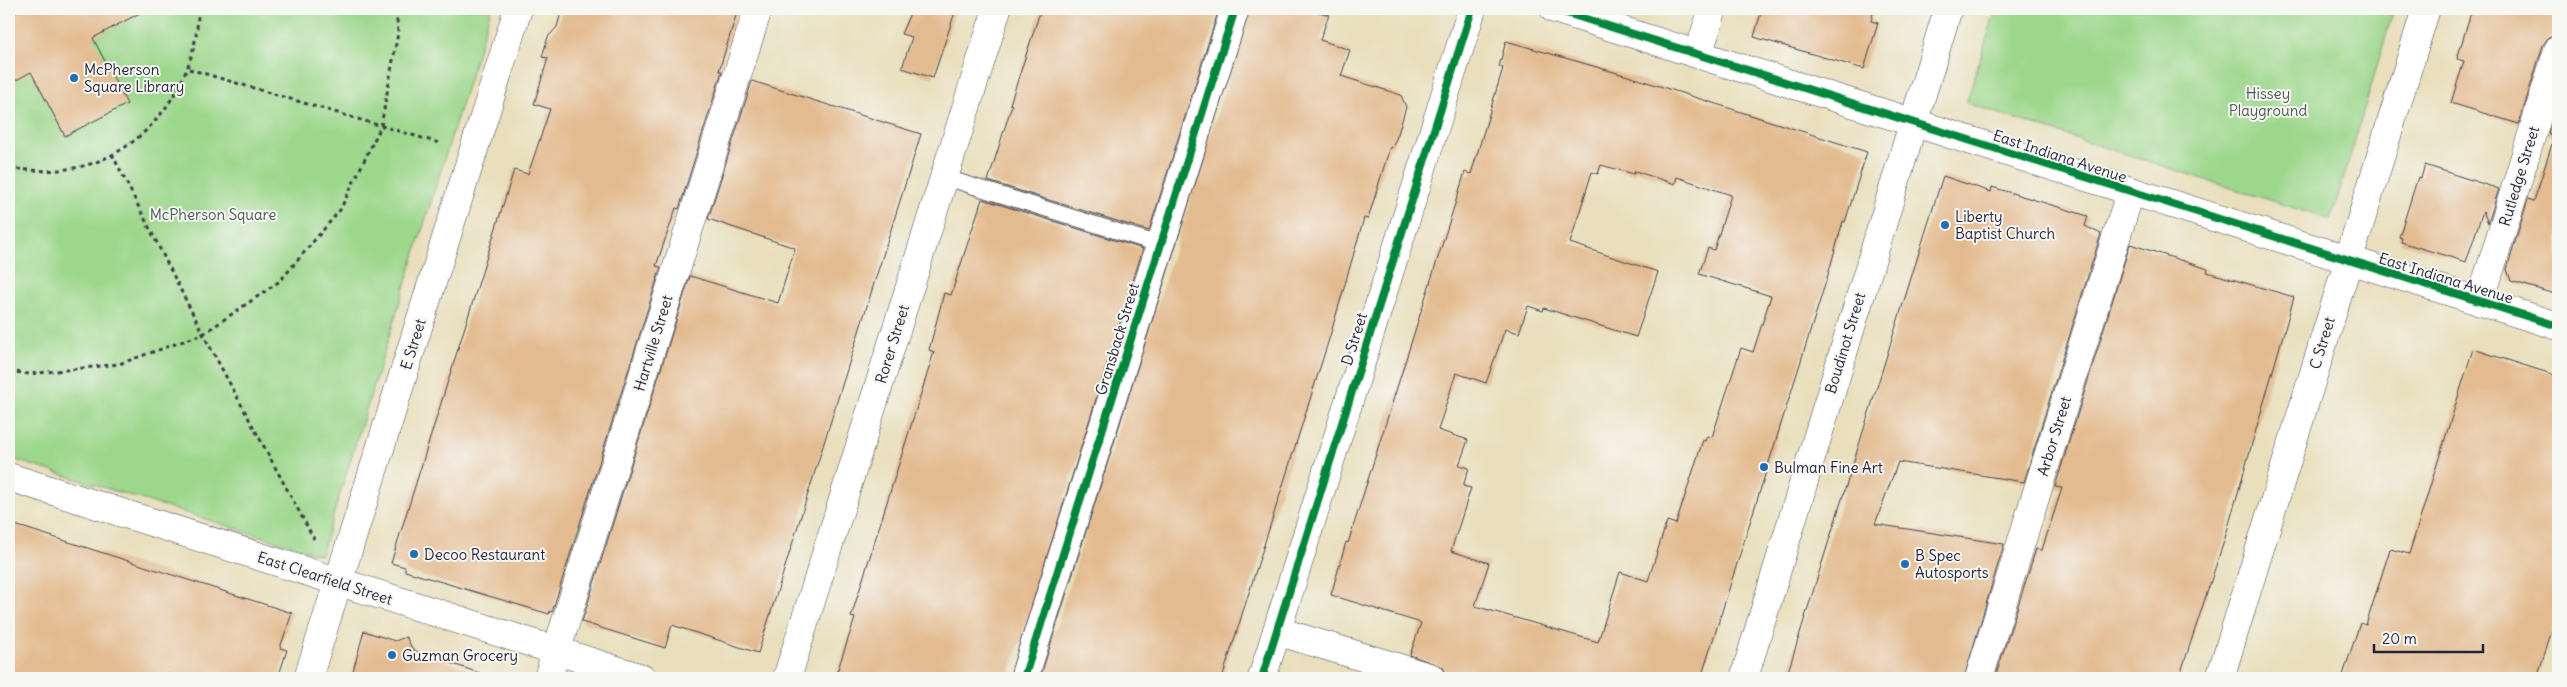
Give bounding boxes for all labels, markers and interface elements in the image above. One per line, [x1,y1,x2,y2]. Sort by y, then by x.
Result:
place label: McPherson Square Library [84,60,184,96]
marker: McPherson Square Library [68,72,80,84]
park label: Hissey Playground [2229,84,2307,120]
street label: Rutledge Street [2495,124,2543,228]
street label: East Indiana Avenue [1991,125,2129,187]
park label: McPherson Square [150,205,276,224]
place label: Liberty Baptist Church [1955,207,2056,243]
marker: Liberty Baptist Church [1939,219,1951,231]
street label: East Indiana Avenue [2376,249,2516,307]
street label: Gransback Street [1091,281,1143,397]
street label: Boudinot Street [1821,290,1869,396]
street label: Hartville Street [629,293,677,393]
street label: Rorer Street [871,302,913,386]
street label: D Street [1337,310,1371,368]
street label: C Street [2305,315,2339,371]
street label: E Street [396,316,430,372]
street label: Arbor Street [2033,394,2075,478]
place label: Bulman Fine Art [1774,458,1883,477]
marker: Bulman Fine Art [1758,461,1770,473]
place label: Decoo Restaurant [424,545,545,564]
place label: B Spec Autosports [1915,546,1989,582]
street label: East Clearfield Street [255,547,395,609]
marker: Decoo Restaurant [408,548,420,560]
marker: B Spec Autosports [1899,558,1911,570]
scale bar [2374,622,2483,654]
text: 20 m [2382,629,2417,648]
place label: Guzman Grocery [402,646,518,665]
marker: Guzman Grocery [386,649,398,661]

